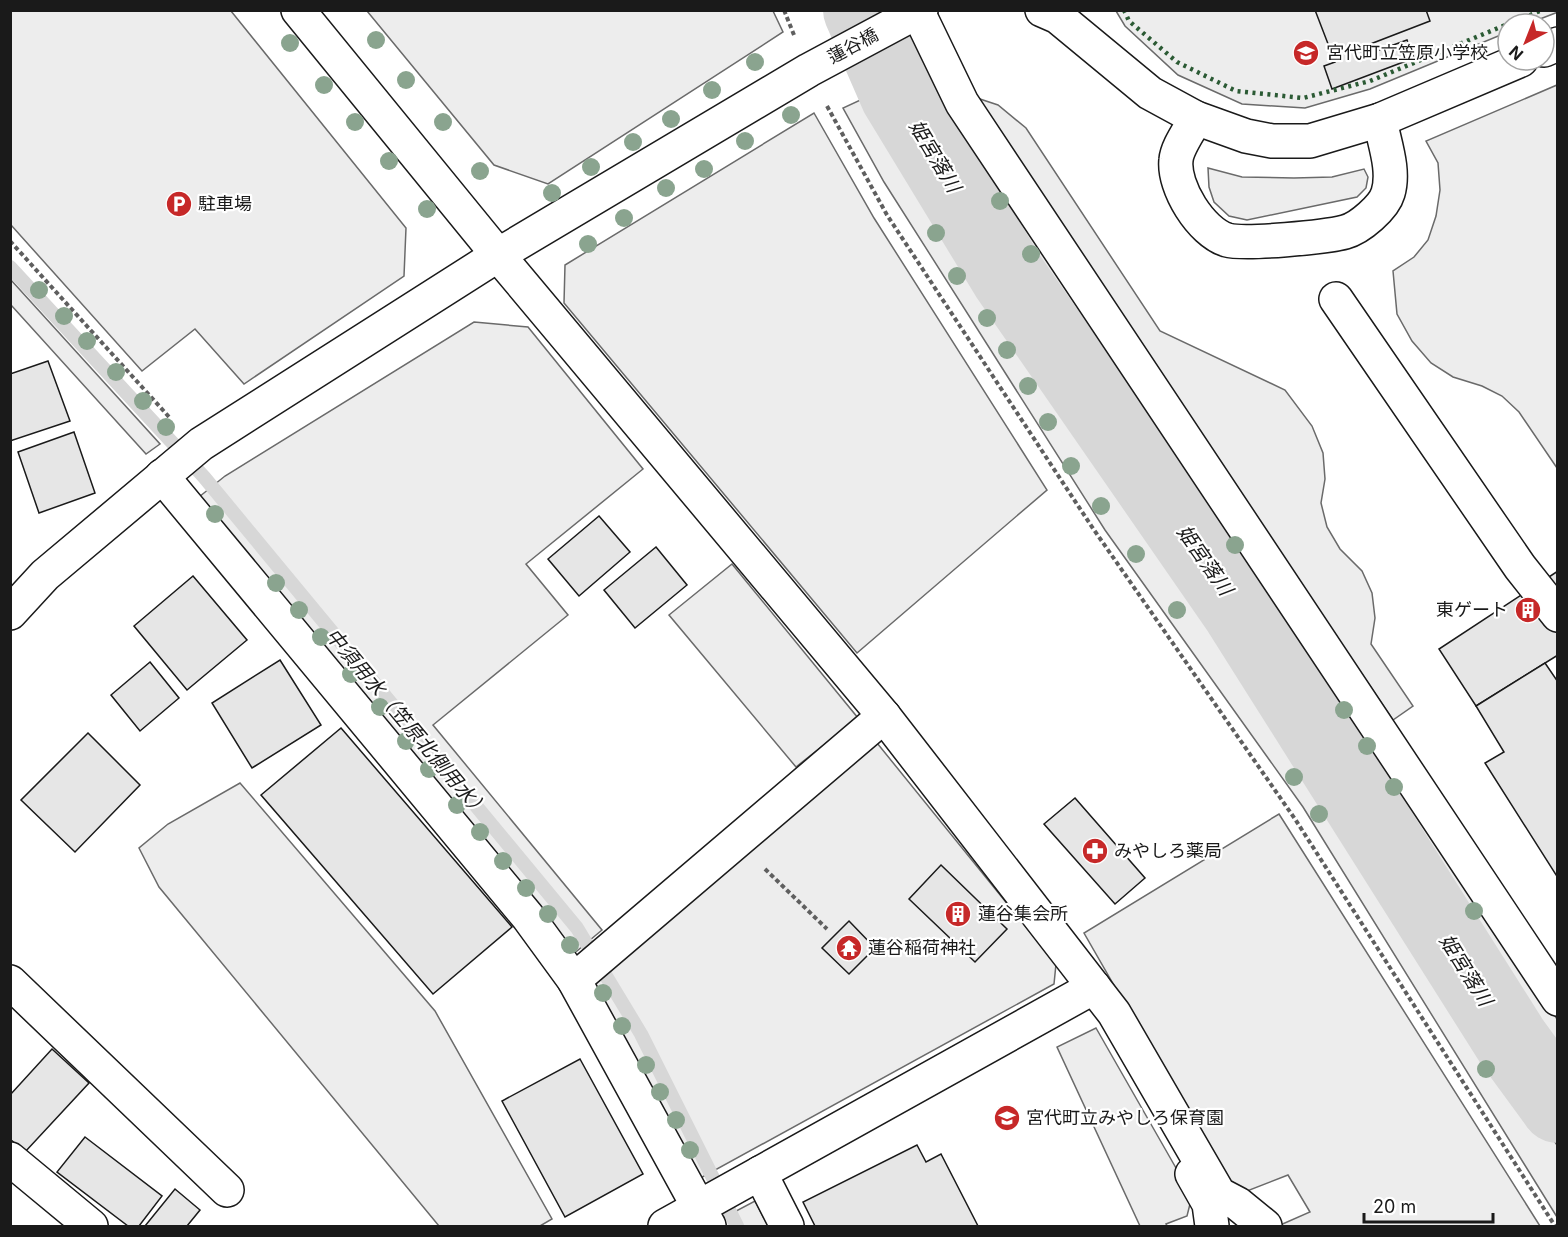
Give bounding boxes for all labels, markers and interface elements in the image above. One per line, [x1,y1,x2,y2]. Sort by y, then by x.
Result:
north arrow [1496,12,1556,72]
street label: 蓮谷橋 [824,24,882,68]
school or university icon: 宮代町立笠原小学校 [1291,38,1321,68]
place label: 宮代町立笠原小学校 [1326,42,1488,63]
text: N [1505,42,1527,65]
water label: 姫宮落川 [904,116,967,198]
parking icon: 駐車場 [164,189,194,219]
place label: 駐車場 [198,193,252,214]
water label: 姫宮落川 [1172,520,1239,601]
building icon: 東ゲート [1513,595,1543,625]
place label: 東ゲート [1436,599,1508,620]
water label: 中須用水（笠原北側用水） [321,623,493,823]
pharmacy icon: みやしろ薬局 [1080,836,1110,866]
place label: みやしろ薬局 [1114,840,1222,861]
building icon: 蓮谷集会所 [943,899,973,929]
place label: 蓮谷集会所 [978,903,1068,924]
water label: 姫宮落川 [1435,930,1498,1012]
temple icon: 蓮谷稲荷神社 [834,933,864,963]
place label: 蓮谷稲荷神社 [868,937,976,958]
school or university icon: 宮代町立みやしろ保育園 [992,1103,1022,1133]
place label: 宮代町立みやしろ保育園 [1026,1107,1224,1128]
scale bar [1364,1186,1493,1224]
text: 20 m [1373,1196,1416,1217]

